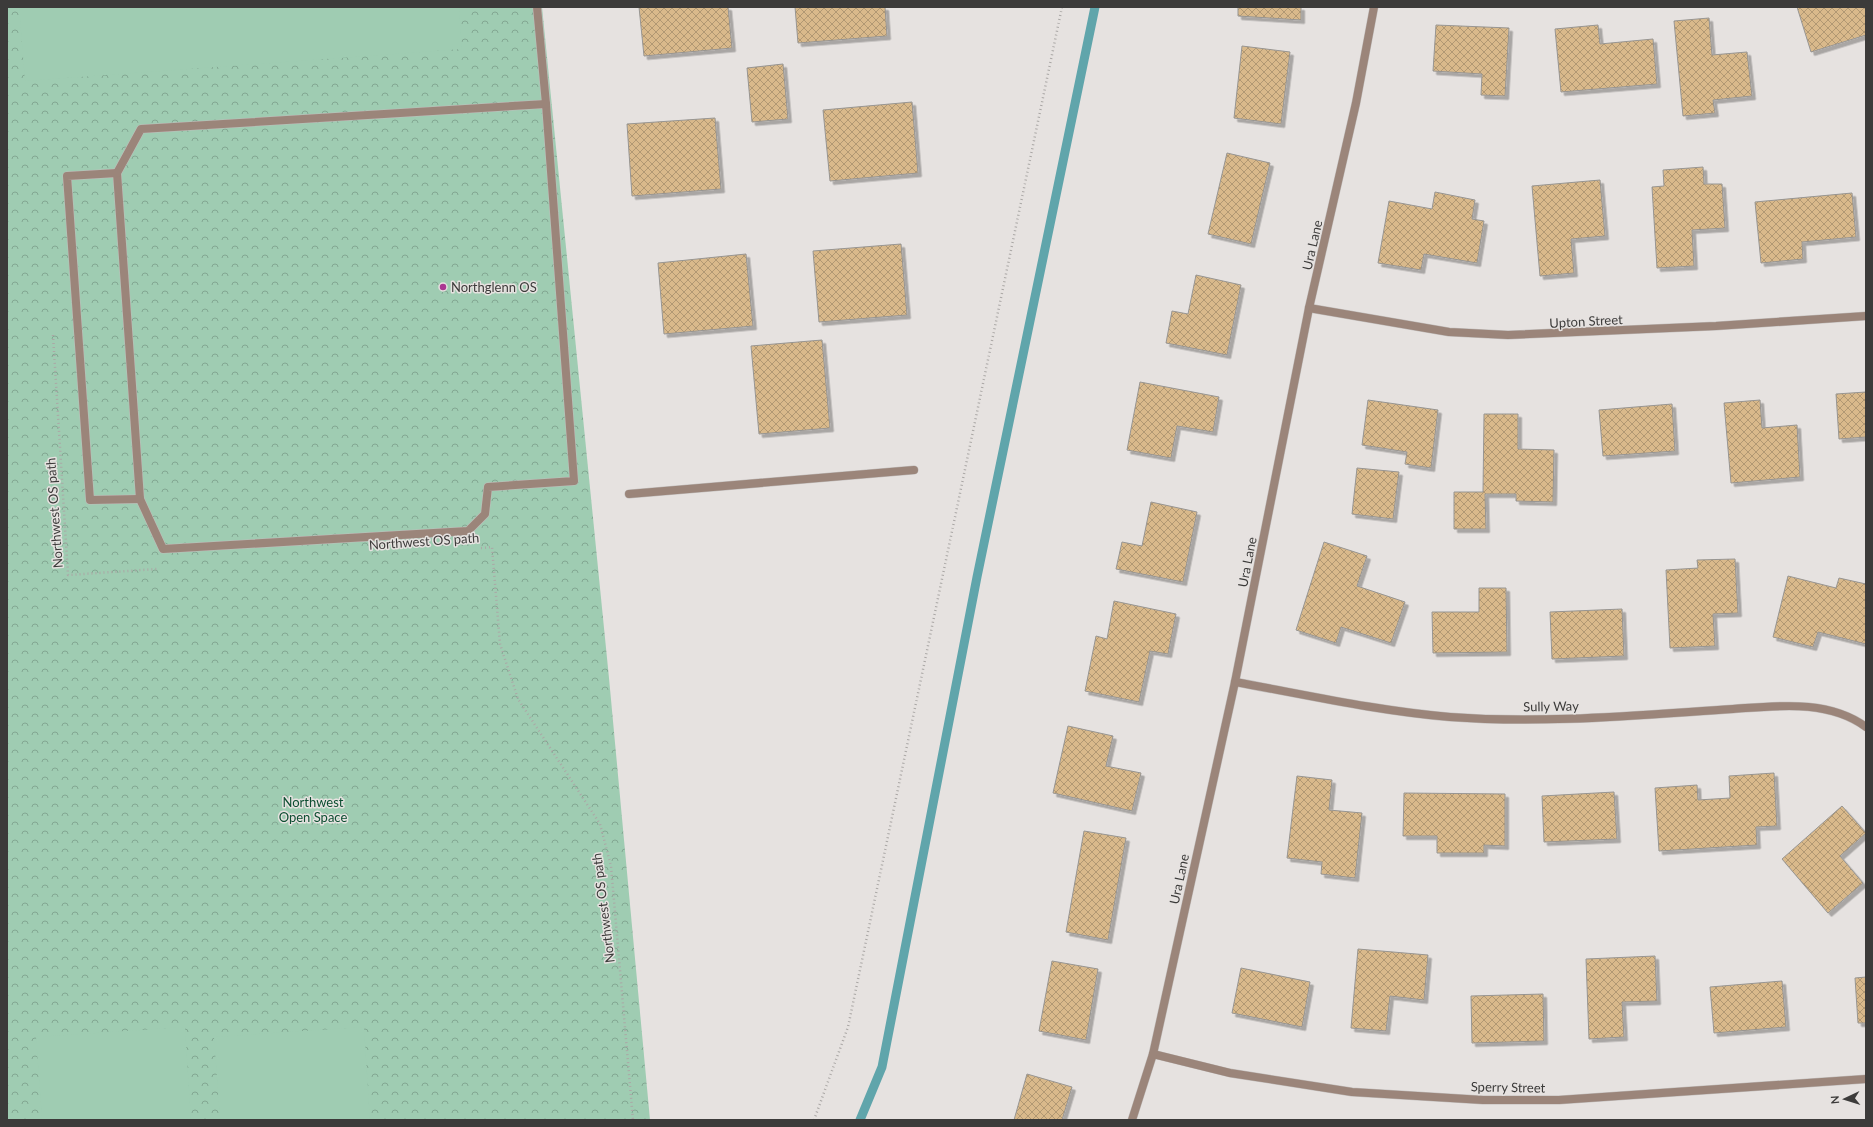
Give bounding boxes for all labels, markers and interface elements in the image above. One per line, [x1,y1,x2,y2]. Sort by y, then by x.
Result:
street label: Ura Lane [1298,218,1326,272]
place label: Northglenn OS [451,279,537,295]
marker: Northglenn OS [438,282,448,292]
street label: Upton Street [1549,311,1623,331]
street label: Northwest OS path [42,457,66,569]
street label: Northwest OS path [368,529,480,553]
street label: Ura Lane [1234,535,1260,589]
street label: Sully Way [1523,698,1579,714]
park label: Northwest Open Space [279,794,347,825]
street label: Northwest OS path [588,852,618,964]
street label: Ura Lane [1166,852,1192,906]
street label: Sperry Street [1471,1078,1546,1096]
north arrow [1825,1079,1865,1119]
text: N [1828,1095,1841,1104]

